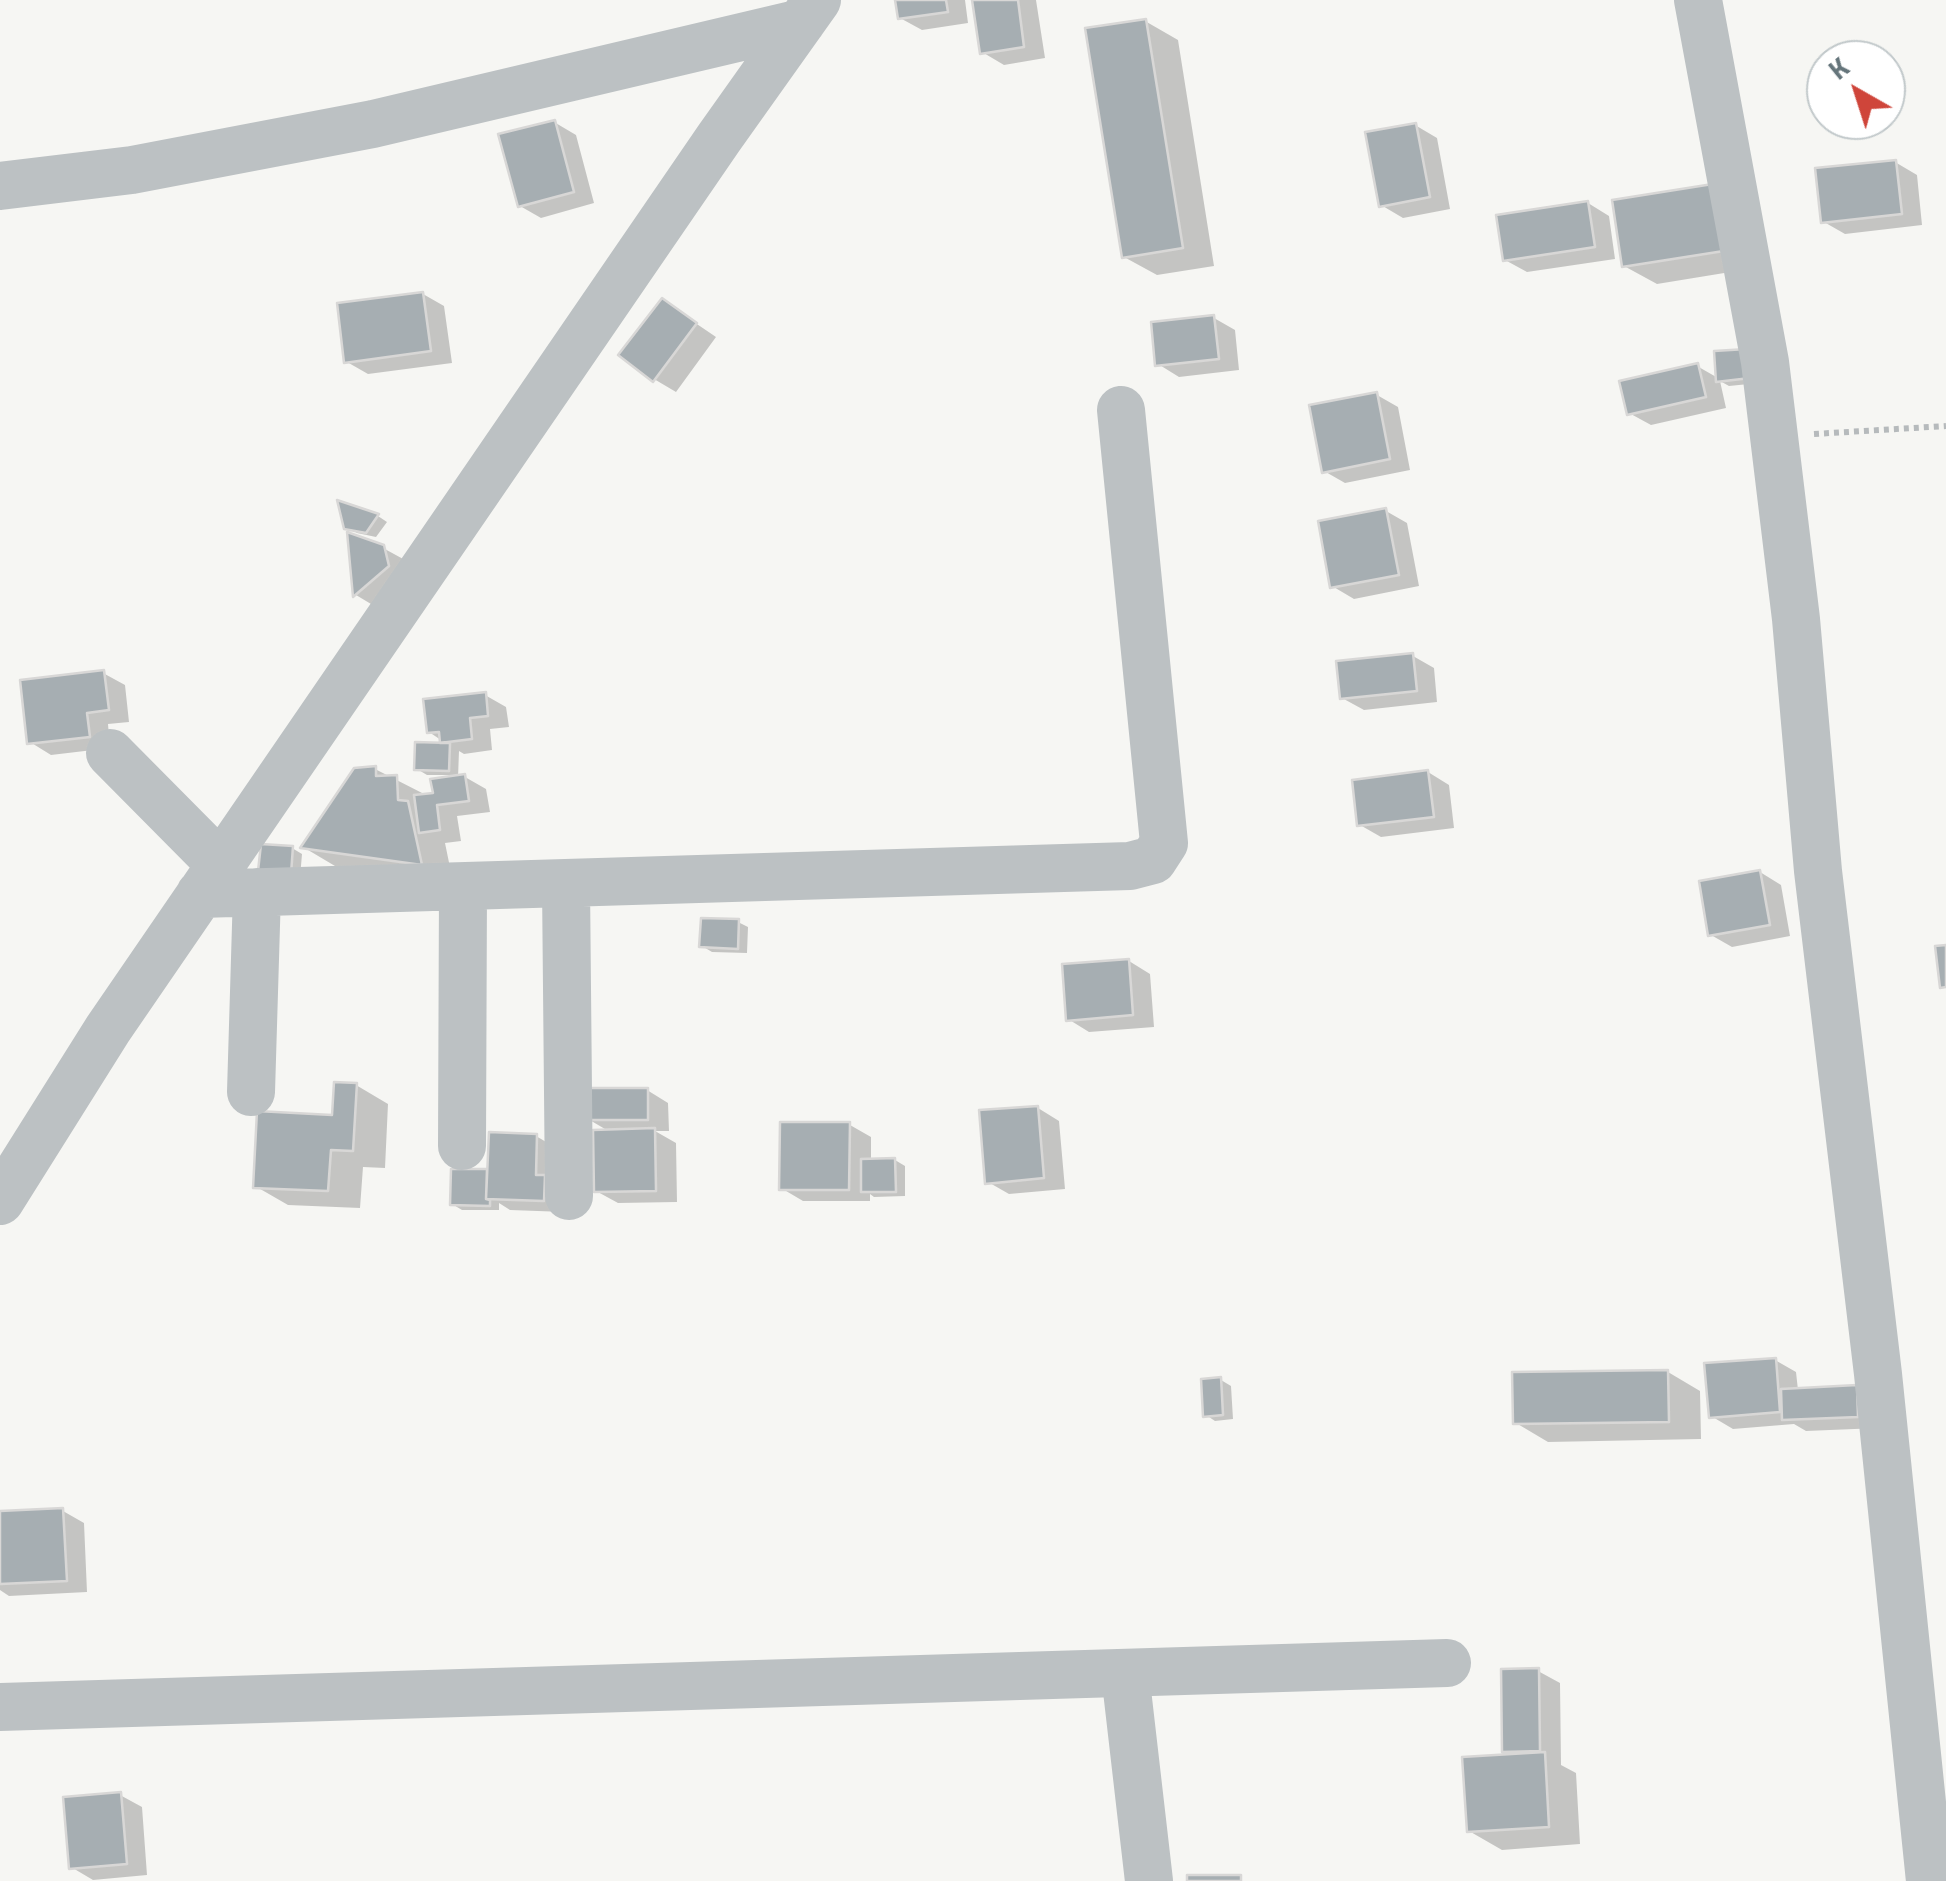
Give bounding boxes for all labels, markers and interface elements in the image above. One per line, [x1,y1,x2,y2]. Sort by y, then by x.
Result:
north arrow [1806,40,1906,140]
text: K [1818,46,1858,90]

